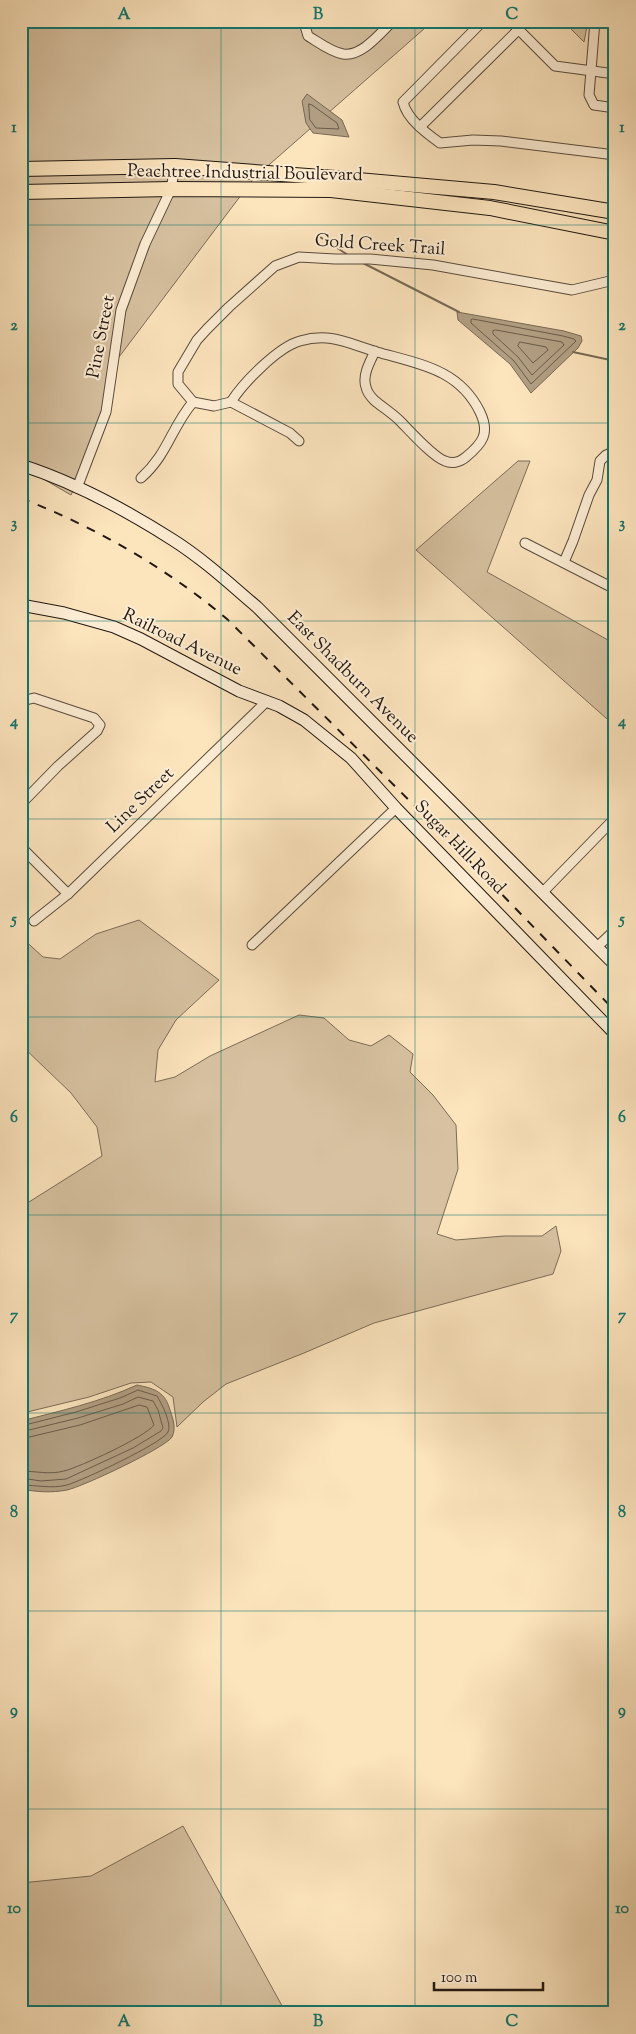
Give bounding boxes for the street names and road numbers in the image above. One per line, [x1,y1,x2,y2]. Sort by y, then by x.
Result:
street label: Peachtree Industrial Boulevard [127,159,363,189]
street label: Gold Creek Trail [314,228,446,264]
street label: Pine Street [81,293,123,381]
street label: Railroad Avenue [118,603,246,683]
street label: East Shadburn Avenue [280,606,424,750]
street label: Line Street [101,762,181,840]
street label: Sugar Hill Road [407,795,511,901]

